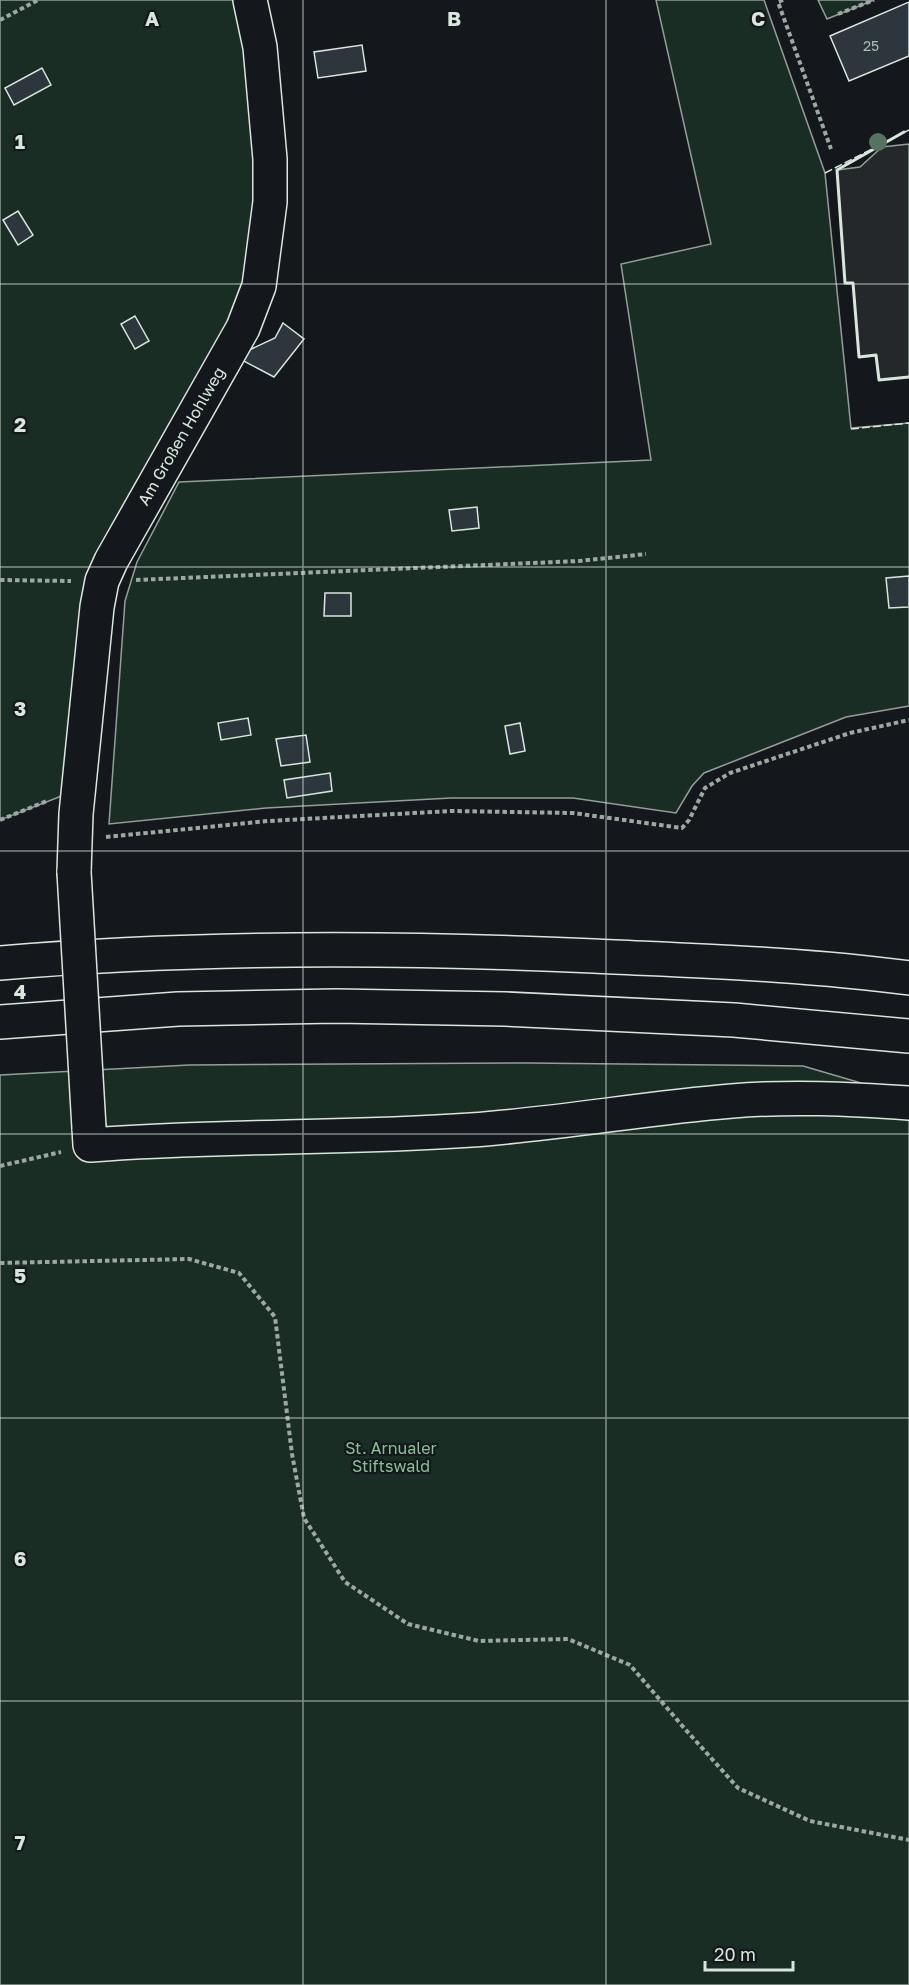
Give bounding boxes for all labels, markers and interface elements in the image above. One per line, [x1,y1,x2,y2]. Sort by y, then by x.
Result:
text: A [145,6,159,30]
text: B [447,6,461,30]
text: C [751,6,765,30]
house number: 25 [863,37,879,54]
text: 1 [15,129,25,153]
street label: Am Großen Hohlweg [133,363,229,509]
text: 2 [14,412,26,436]
text: 3 [14,696,26,720]
text: 4 [14,979,26,1003]
text: 5 [14,1263,26,1287]
park label: St. Arnualer Stiftswald [345,1438,437,1476]
text: 6 [14,1546,26,1570]
text: 7 [15,1830,26,1854]
scale bar [705,1934,794,1972]
text: 20 m [714,1943,756,1965]

